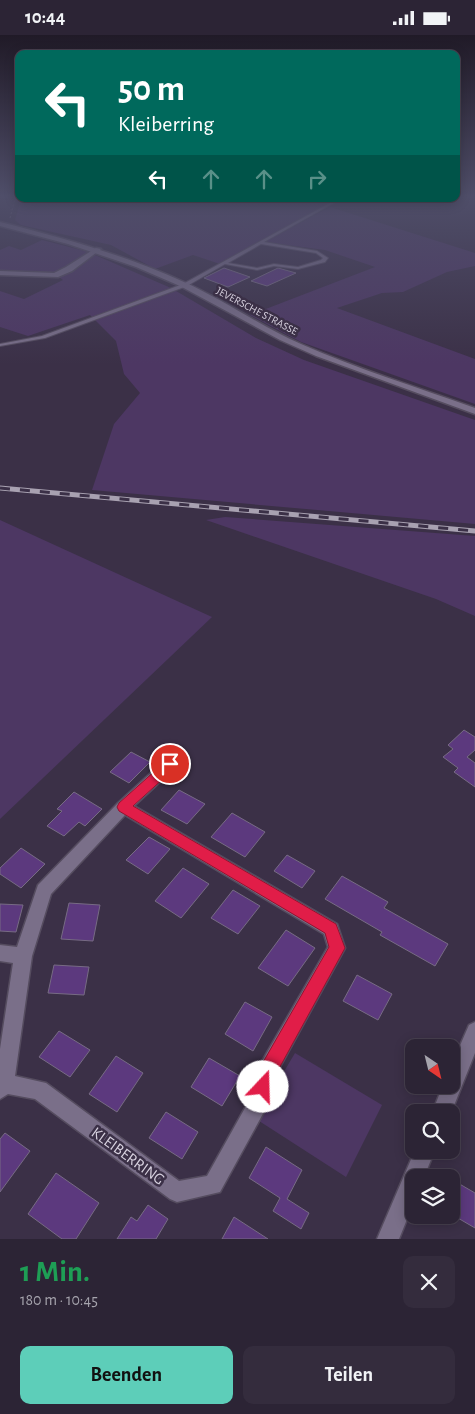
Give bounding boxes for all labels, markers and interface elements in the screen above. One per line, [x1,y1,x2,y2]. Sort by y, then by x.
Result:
text: 10:44 [25,8,65,27]
icon: left [35,70,100,135]
text: 50 m [118,72,185,107]
text: Kleiberring [118,113,214,135]
icon: left [144,165,172,193]
icon: ahead [197,165,225,193]
icon: ahead [250,165,278,193]
icon: right [303,165,331,193]
street label: JEVERSCHE STRASSE [214,285,300,337]
pin [149,743,191,785]
icon: arrive [156,750,184,778]
north arrow [405,1039,460,1094]
map controls [405,1039,460,1224]
position arrow [236,1060,288,1112]
button: search [405,1104,460,1159]
street label: KLEIBERRING [88,1124,168,1188]
button: layers [405,1169,460,1224]
button: close [403,1256,455,1308]
text: 1 Min. [20,1257,90,1287]
text: 180 m · 10:45 [20,1292,98,1308]
button: Beenden [20,1346,233,1404]
button: Teilen [243,1346,455,1404]

